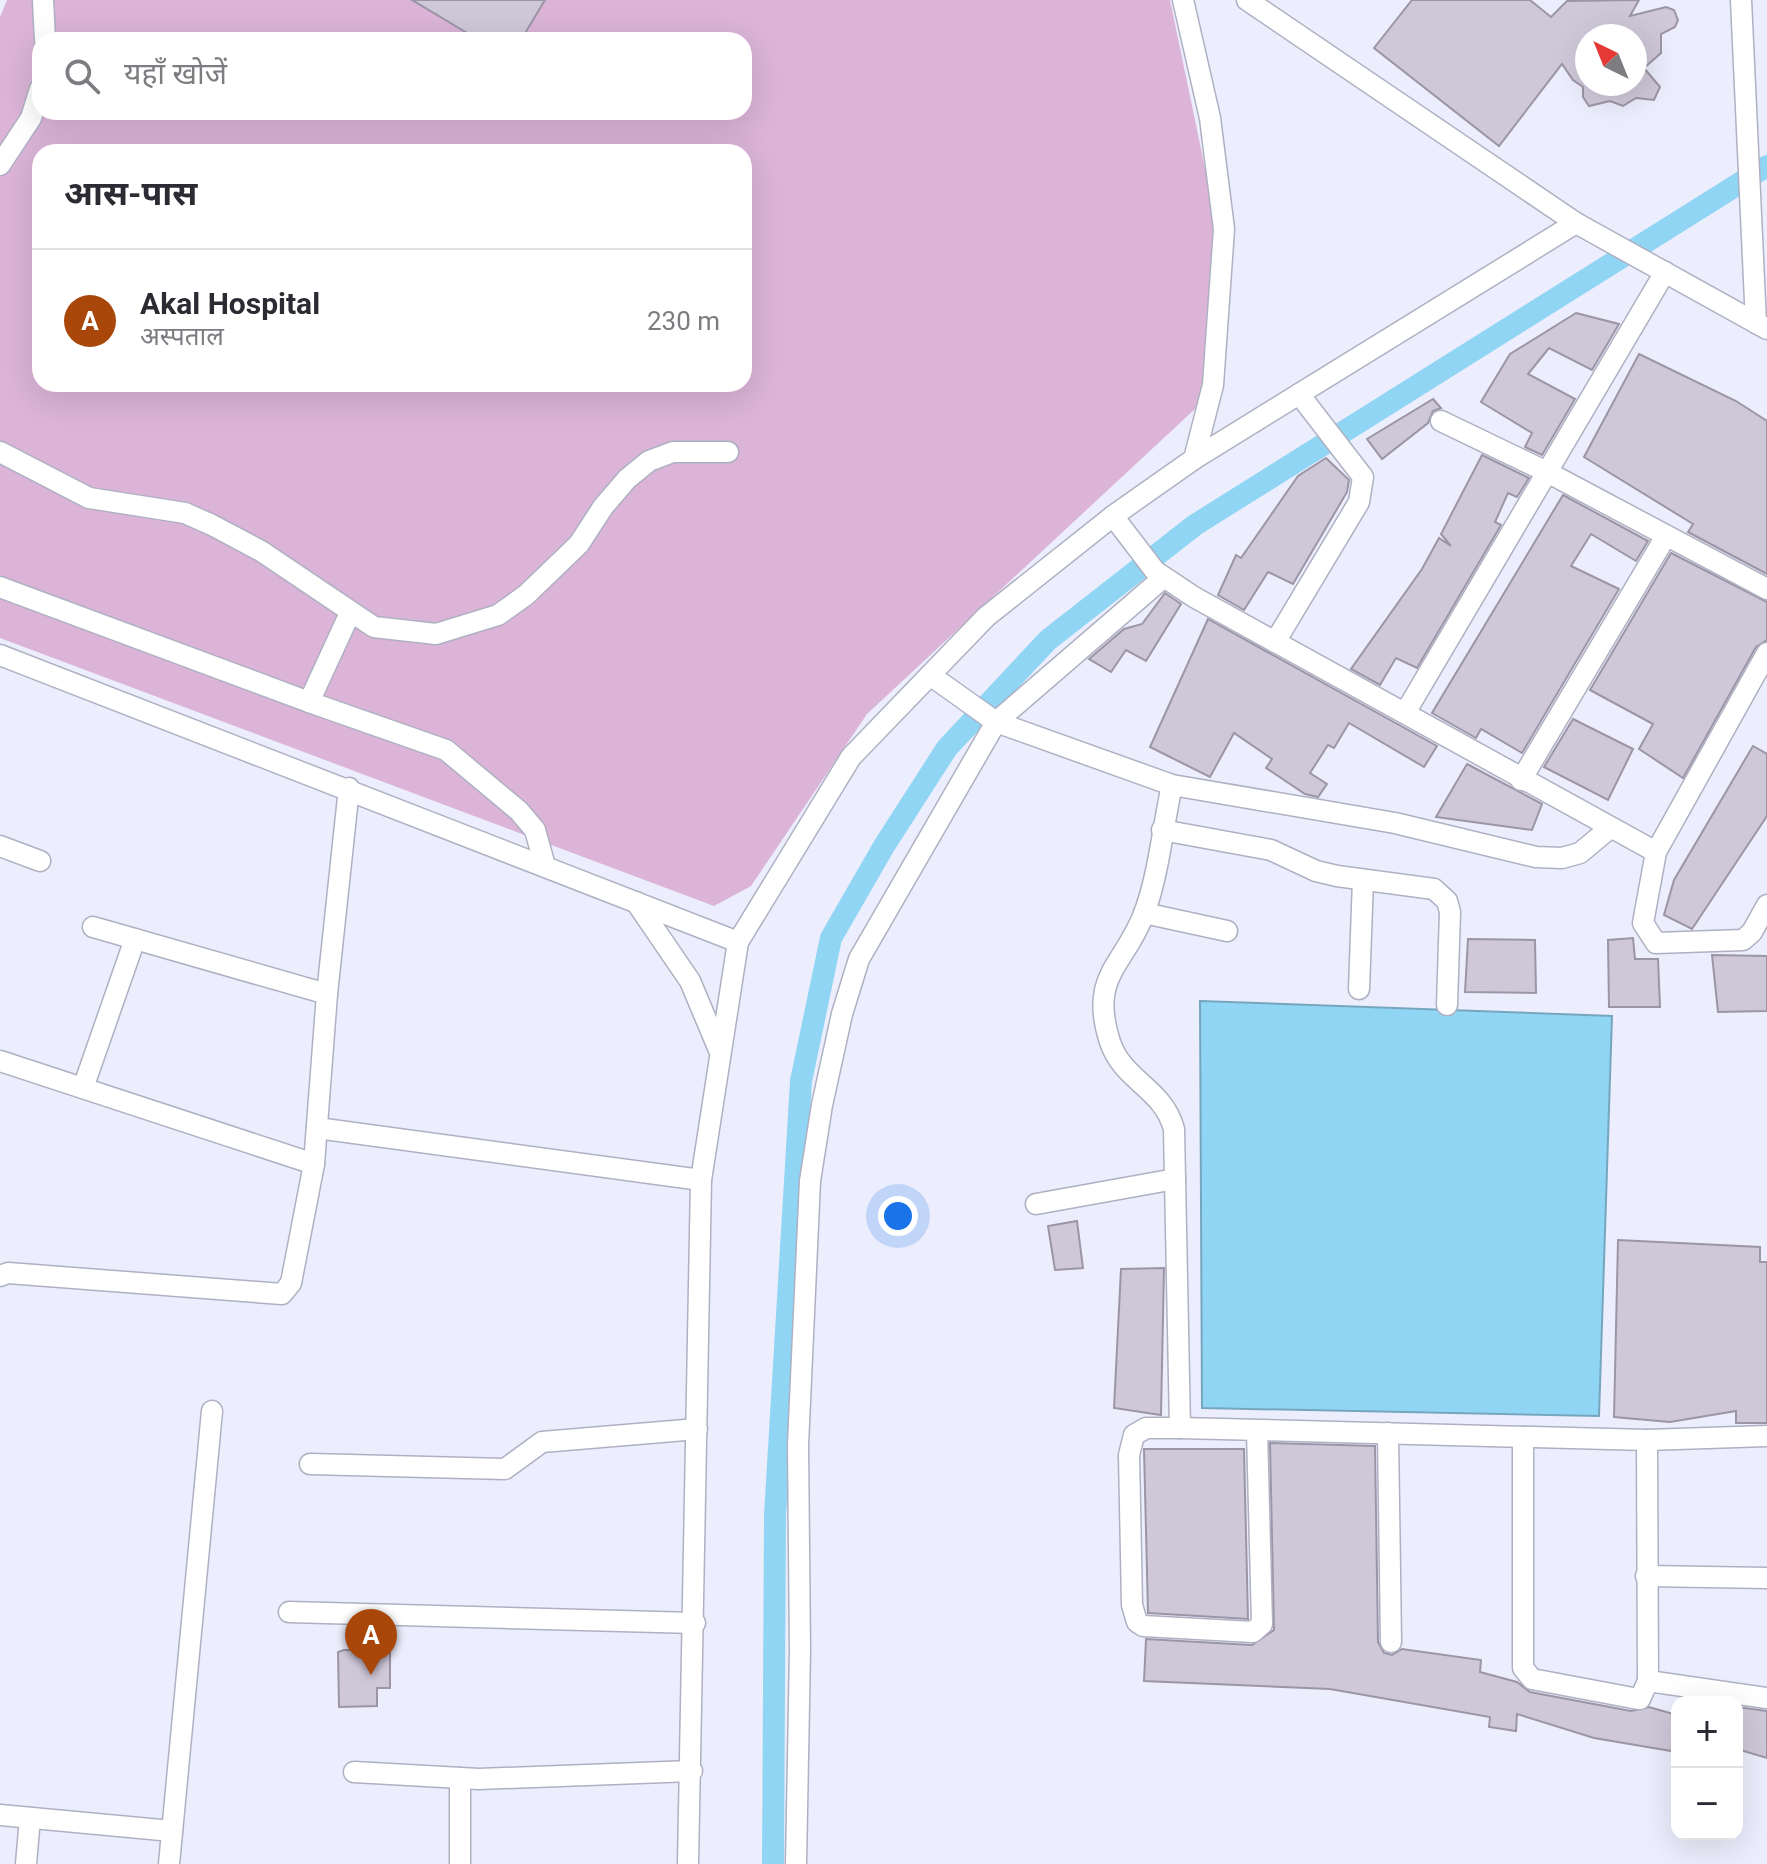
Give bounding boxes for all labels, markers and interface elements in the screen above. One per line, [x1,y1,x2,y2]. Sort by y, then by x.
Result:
north arrow [1575,24,1647,96]
search box [32,32,752,120]
icon: search [60,54,104,98]
text: यहाँ खोजें [124,56,227,91]
text: आस-पास [64,173,197,213]
text: Akal Hospital [140,286,320,321]
text: A [81,306,99,336]
text: 230 m [647,306,720,336]
text: अस्पताल [140,321,224,351]
your location [878,1196,918,1236]
pin: A [345,1609,397,1675]
map controls [1671,1696,1743,1840]
button: + [1671,1696,1743,1768]
button: − [1671,1768,1743,1840]

